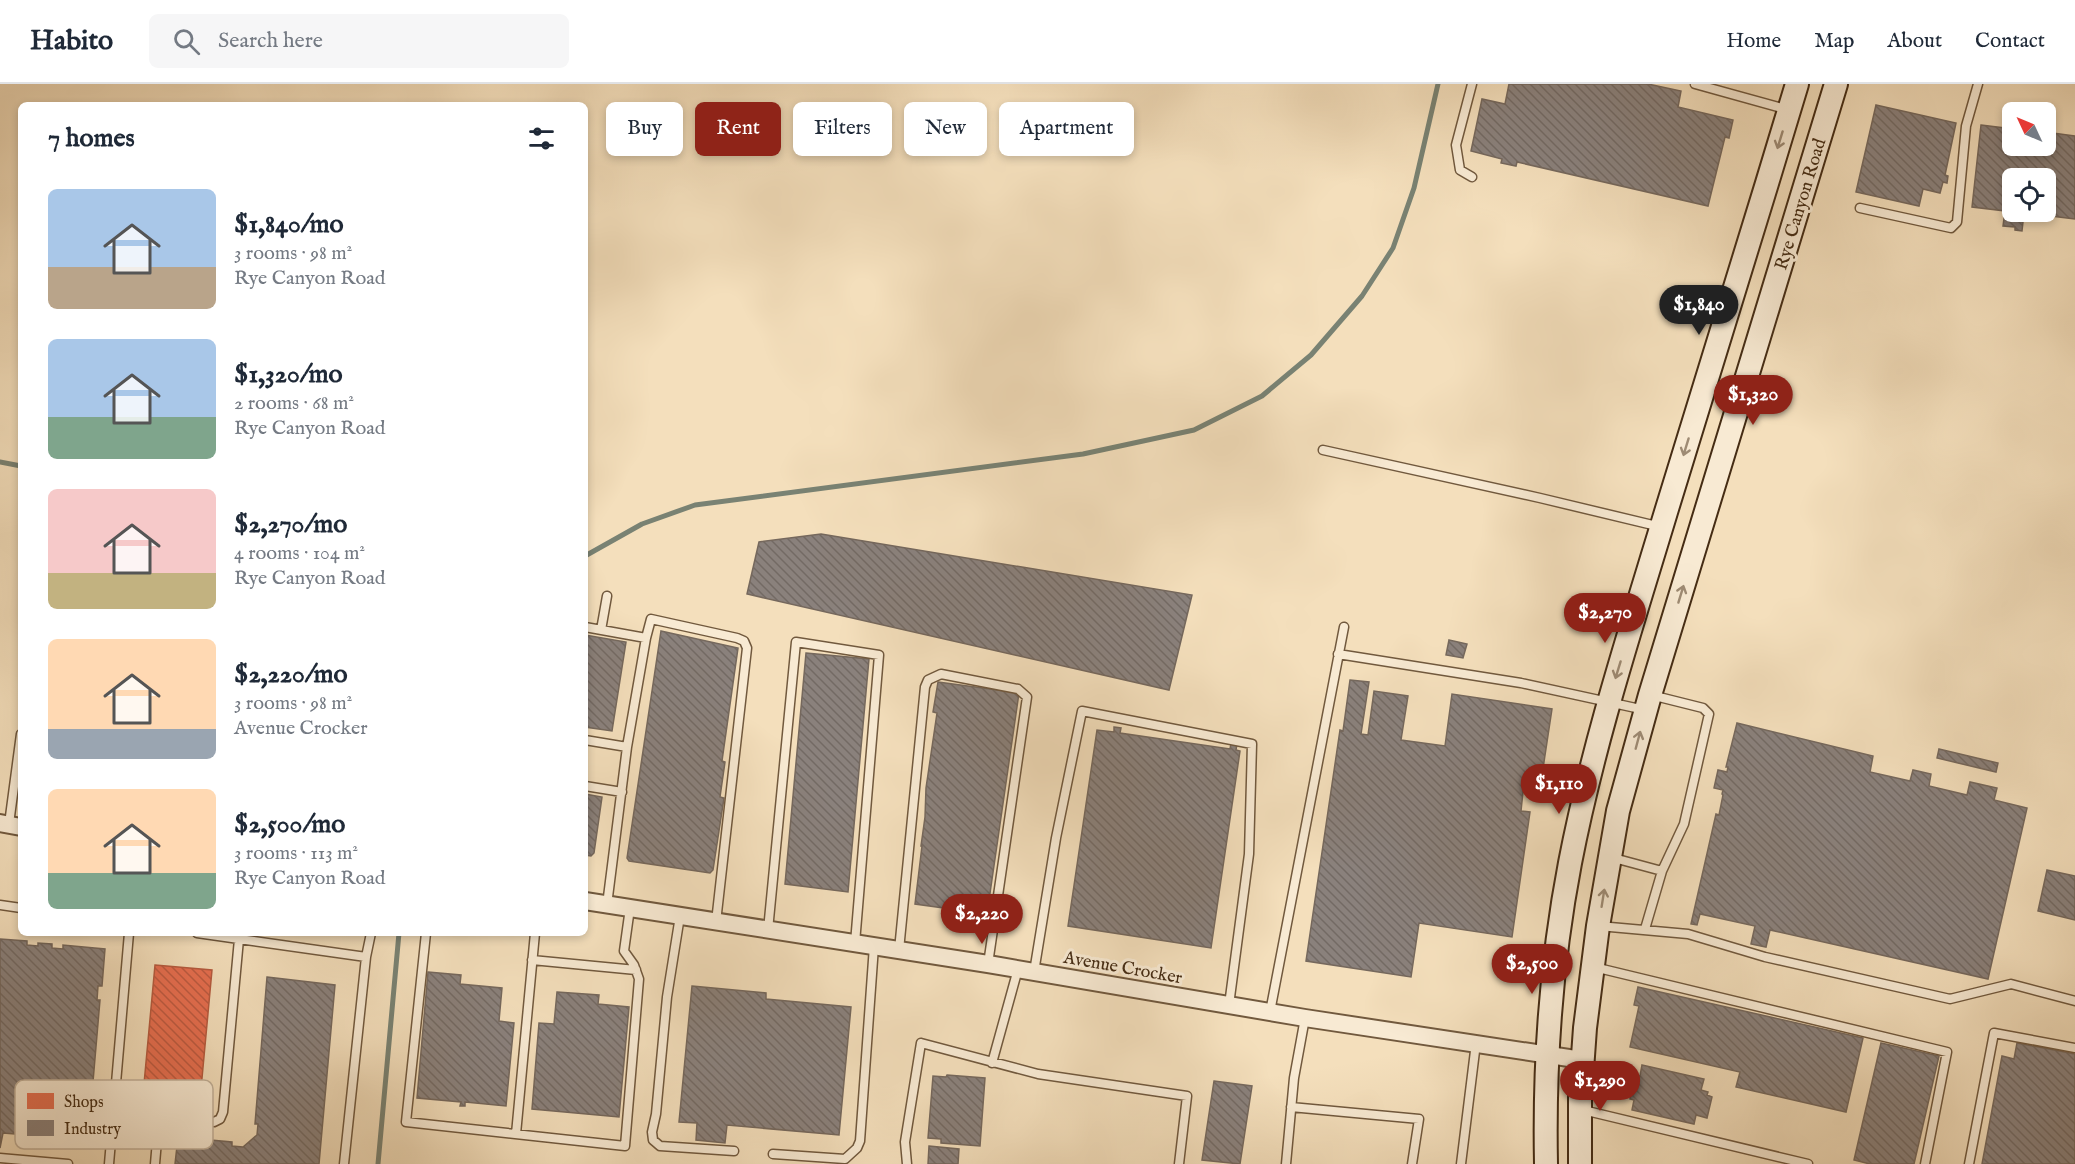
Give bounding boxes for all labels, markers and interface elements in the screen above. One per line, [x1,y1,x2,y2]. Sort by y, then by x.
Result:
search box [149,14,569,68]
text: Habito [30,24,113,59]
icon: search [170,25,203,58]
text: Search here [218,27,323,55]
text: Home [1726,28,1781,55]
text: Map [1814,28,1854,55]
text: About [1887,28,1942,55]
text: Contact [1975,28,2045,55]
chip: Buy [606,102,683,156]
chip: Rent [695,102,781,156]
chip: Filters [793,102,892,156]
chip: New [904,102,987,156]
chip: Apartment [999,102,1134,156]
north arrow [2002,102,2056,156]
map controls [2002,102,2056,222]
text: 7 homes [48,122,135,155]
icon: filters [525,122,558,155]
one-way arrow [1774,130,1785,149]
street label: Rye Canyon Road [1771,136,1832,273]
button: locate [2002,168,2056,222]
text: $1,840/mo [234,208,344,241]
icon: home [96,213,168,285]
text: 3 rooms · 98 m² [234,241,352,266]
text: Rye Canyon Road [234,266,385,291]
pin: $1,840 [1650,285,1748,336]
text: $1,840 [1673,292,1725,317]
text: $1,320/mo [234,358,343,391]
icon: home [96,363,168,435]
pin: $1,320 [1704,375,1802,426]
text: $1,320 [1728,382,1778,407]
text: 2 rooms · 68 m² [234,391,354,416]
text: Rye Canyon Road [234,416,385,441]
one-way arrow [1680,437,1691,456]
text: $2,270/mo [234,508,347,541]
icon: home [96,513,168,585]
text: 4 rooms · 104 m² [234,541,365,566]
text: Rye Canyon Road [234,566,385,591]
one-way arrow [1676,584,1687,603]
pin: $2,270 [1556,593,1654,644]
text: $2,270 [1578,600,1632,625]
text: $2,220/mo [234,658,348,691]
one-way arrow [1612,660,1623,679]
icon: home [96,663,168,735]
text: 3 rooms · 98 m² [234,691,352,716]
text: Avenue Crocker [234,716,368,741]
one-way arrow [1633,731,1644,750]
pin: $1,110 [1510,764,1608,815]
text: $1,110 [1535,771,1583,796]
text: $2,500/mo [234,808,345,841]
icon: home [96,813,168,885]
text: 3 rooms · 113 m² [234,841,358,866]
text: Rye Canyon Road [234,866,385,891]
one-way arrow [1597,888,1608,908]
pin: $2,220 [933,894,1031,945]
text: $2,220 [955,901,1009,926]
pin: $2,500 [1483,944,1581,995]
street label: Avenue Crocker [1061,947,1184,990]
text: $2,500 [1506,951,1558,976]
pin: $1,290 [1551,1061,1649,1112]
text: $1,290 [1574,1068,1626,1093]
legend [15,1080,213,1149]
text: Shops [64,1093,104,1113]
text: Industry [64,1120,121,1140]

